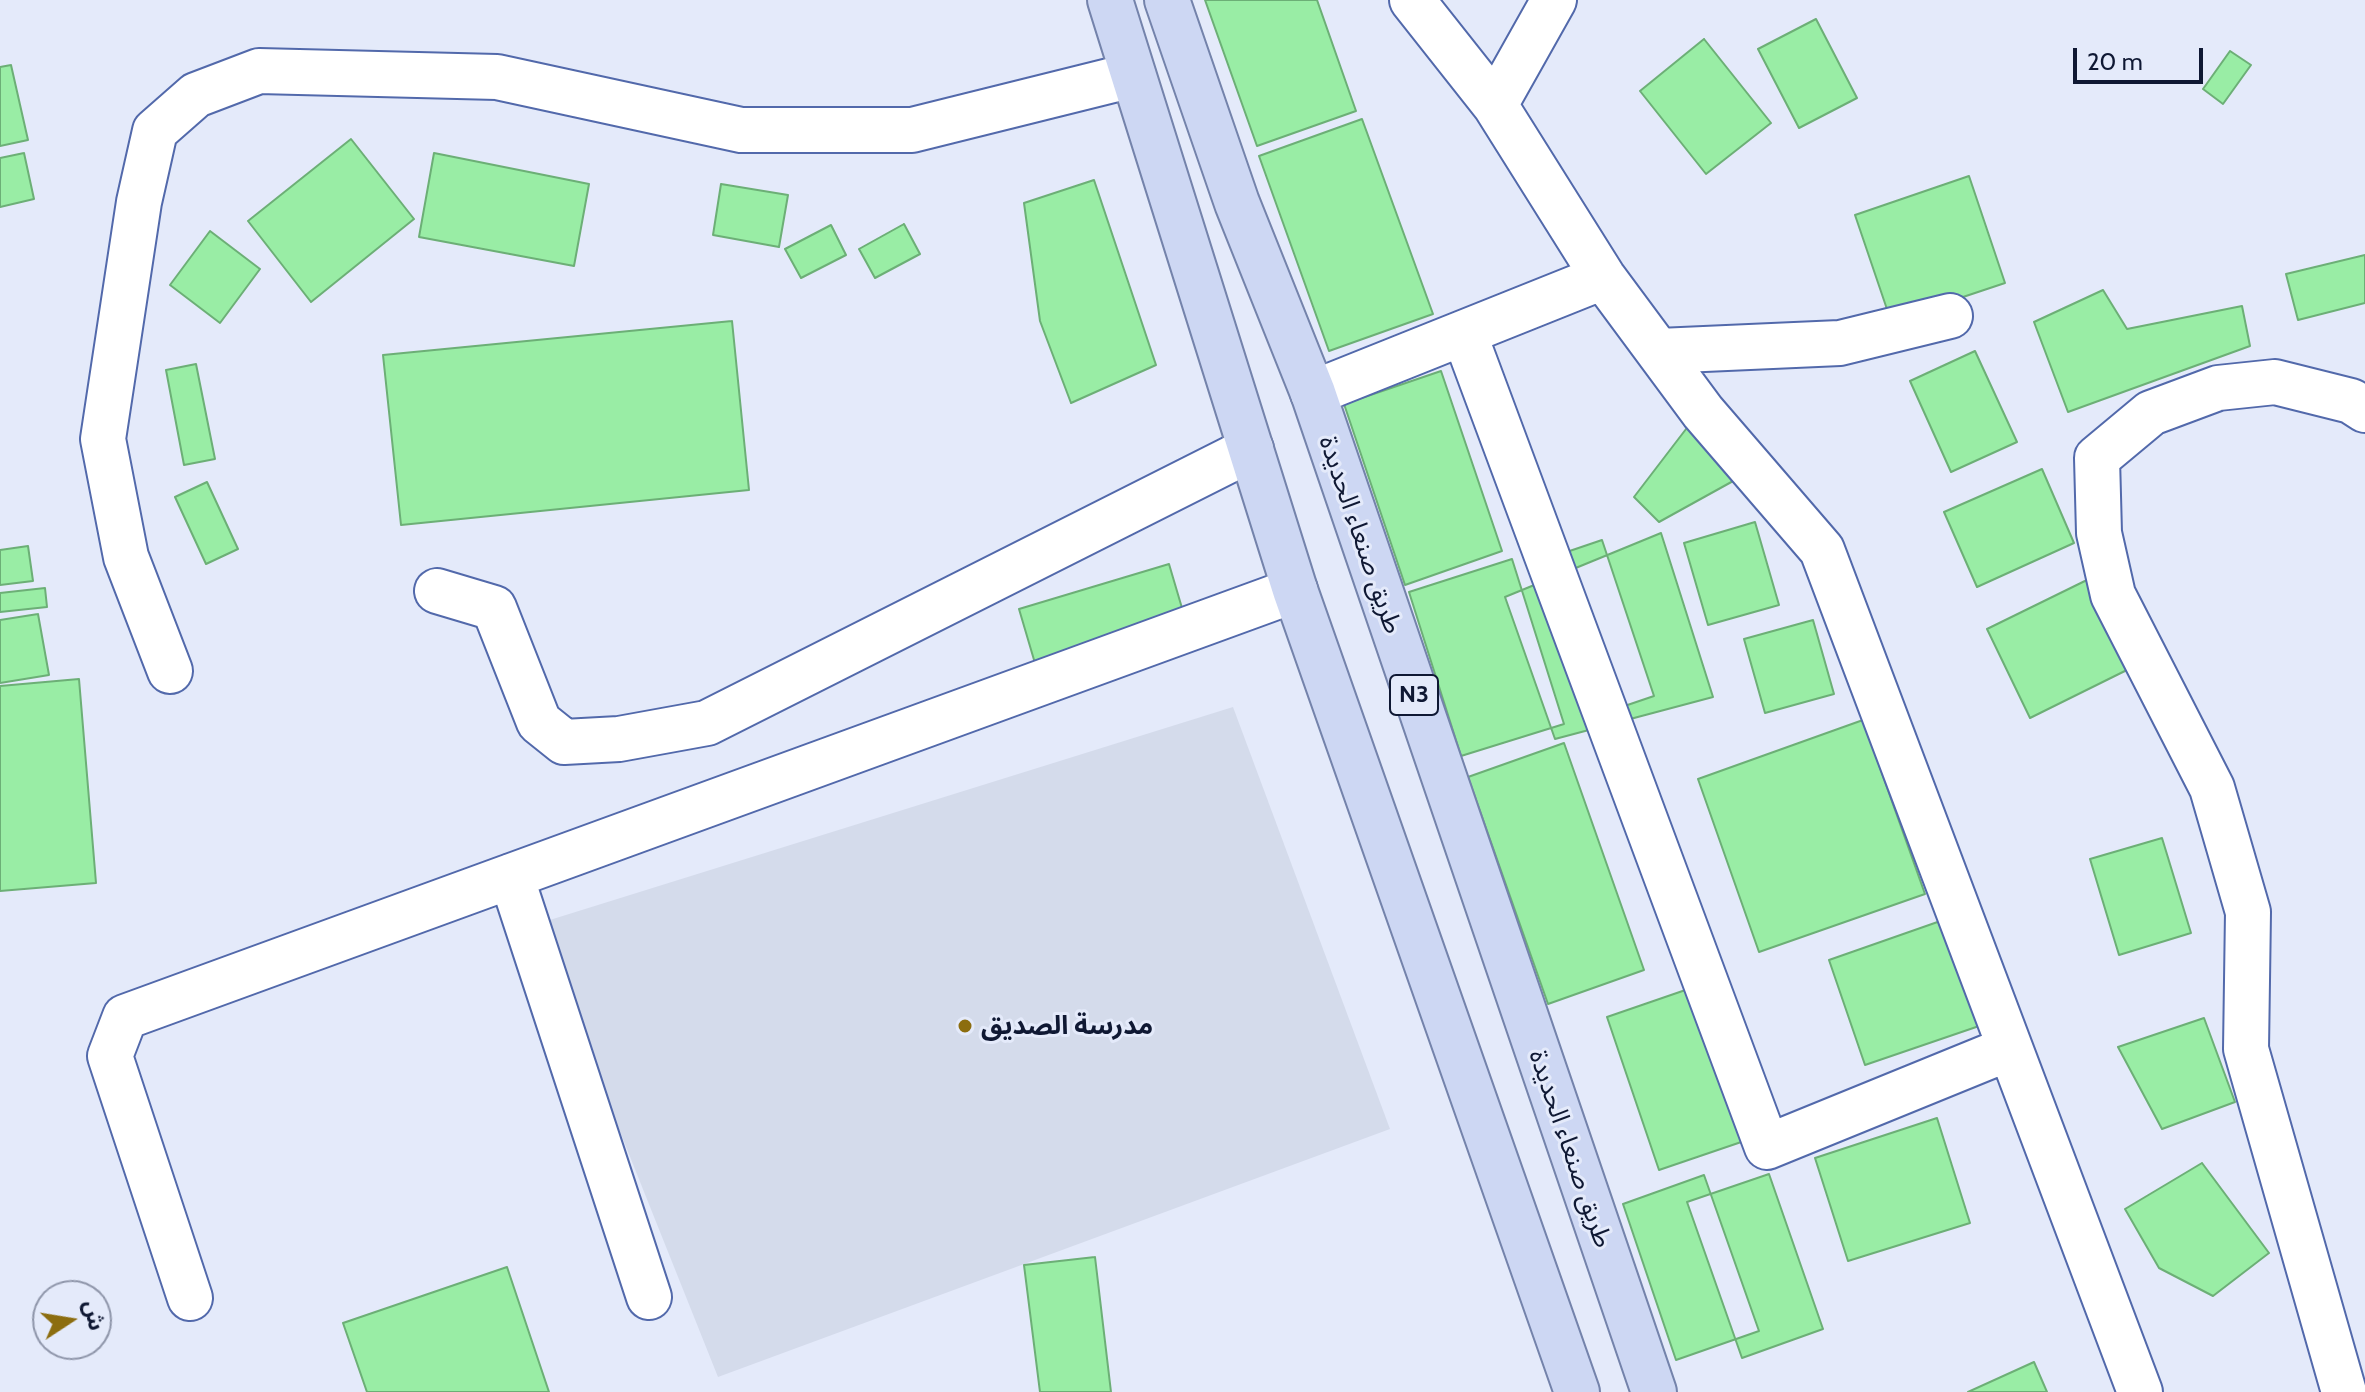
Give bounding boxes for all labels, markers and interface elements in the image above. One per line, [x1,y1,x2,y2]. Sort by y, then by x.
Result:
scale bar [2077,32,2207,82]
text: 20 m [2087,47,2143,76]
street label: طريق صنعاء الحديدة [1312,432,1408,638]
road number: N3 [1390,675,1438,715]
place label: مدرسة الصديق [981,1010,1153,1042]
marker: مدرسة الصديق [956,1017,974,1035]
street label: طريق صنعاء الحديدة [1522,1046,1618,1252]
north arrow [32,1280,112,1360]
text: ش [78,1298,110,1333]

